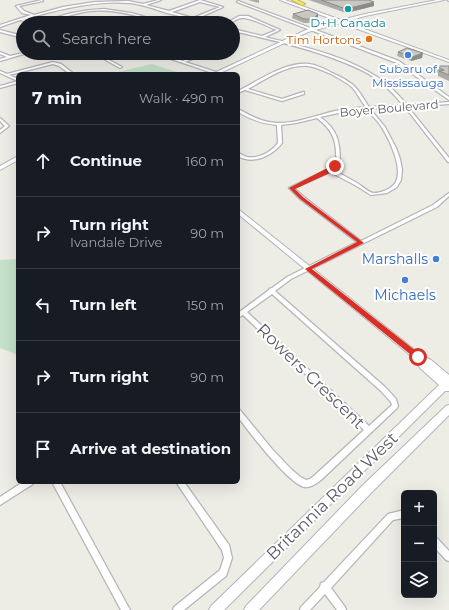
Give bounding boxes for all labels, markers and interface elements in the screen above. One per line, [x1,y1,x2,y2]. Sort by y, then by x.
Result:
marker: D+H Canada [343,4,353,14]
place label: D+H Canada [310,15,386,30]
search box [16,16,240,60]
icon: search [30,27,52,49]
text: Search here [62,29,151,48]
place label: Tim Hortons [287,32,361,47]
marker: Tim Hortons [364,34,374,44]
marker: Subaru of Mississauga [403,50,413,60]
place label: Subaru of Mississauga [372,61,444,90]
text: 7 min [32,88,82,108]
text: Walk · 490 m [139,90,224,106]
street label: Boyer Boulevard [339,96,439,120]
icon: ahead [32,150,54,172]
text: Continue [70,151,142,170]
text: 160 m [186,153,224,169]
route end [326,157,344,175]
text: Turn right [70,215,149,234]
icon: right [32,222,54,244]
text: 90 m [190,225,224,241]
text: Ivandale Drive [70,234,162,250]
place label: Marshalls [362,250,428,268]
marker: Marshalls [431,254,441,264]
marker: Michaels [400,275,410,285]
place label: Michaels [374,286,436,304]
icon: left [32,294,54,316]
text: Turn left [70,295,137,314]
text: 150 m [186,297,224,313]
street label: Rowers Crescent [253,319,369,433]
route start [409,348,427,366]
icon: right [32,366,54,388]
text: Turn right [70,367,149,386]
text: 90 m [190,369,224,385]
street label: Britannia Road West [262,428,402,564]
icon: arrive [32,438,54,460]
text: Arrive at destination [70,439,231,458]
map controls [401,490,437,598]
button: + [401,490,437,526]
button: − [401,526,437,562]
button: layers [401,562,437,598]

